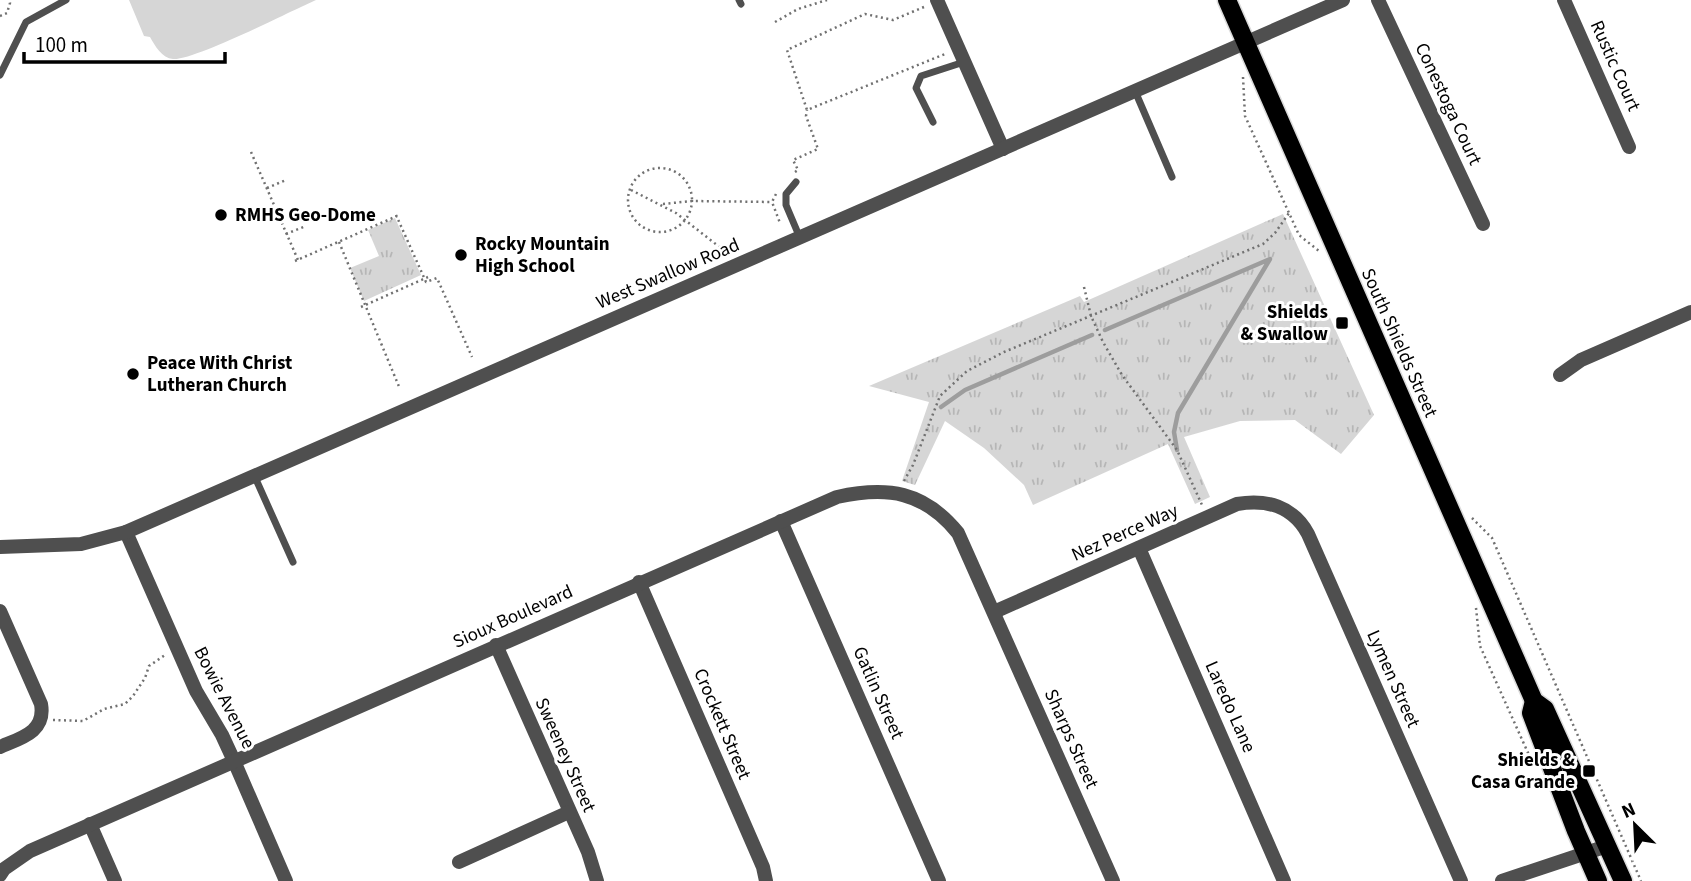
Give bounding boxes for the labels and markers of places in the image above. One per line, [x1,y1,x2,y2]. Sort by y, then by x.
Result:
place label: RMHS Geo-Dome [235,202,376,229]
marker: RMHS Geo-Dome [213,207,229,223]
place label: Rocky Mountain High School [475,231,610,280]
marker: Rocky Mountain High School [453,247,469,263]
place label: Shields & Swallow [1240,299,1328,348]
marker: Shields & Swallow [1334,315,1350,331]
place label: Peace With Christ Lutheran Church [147,350,292,399]
marker: Peace With Christ Lutheran Church [125,366,141,382]
place label: Shields & Casa Grande [1471,747,1575,796]
marker: Shields & Casa Grande [1581,763,1597,779]

